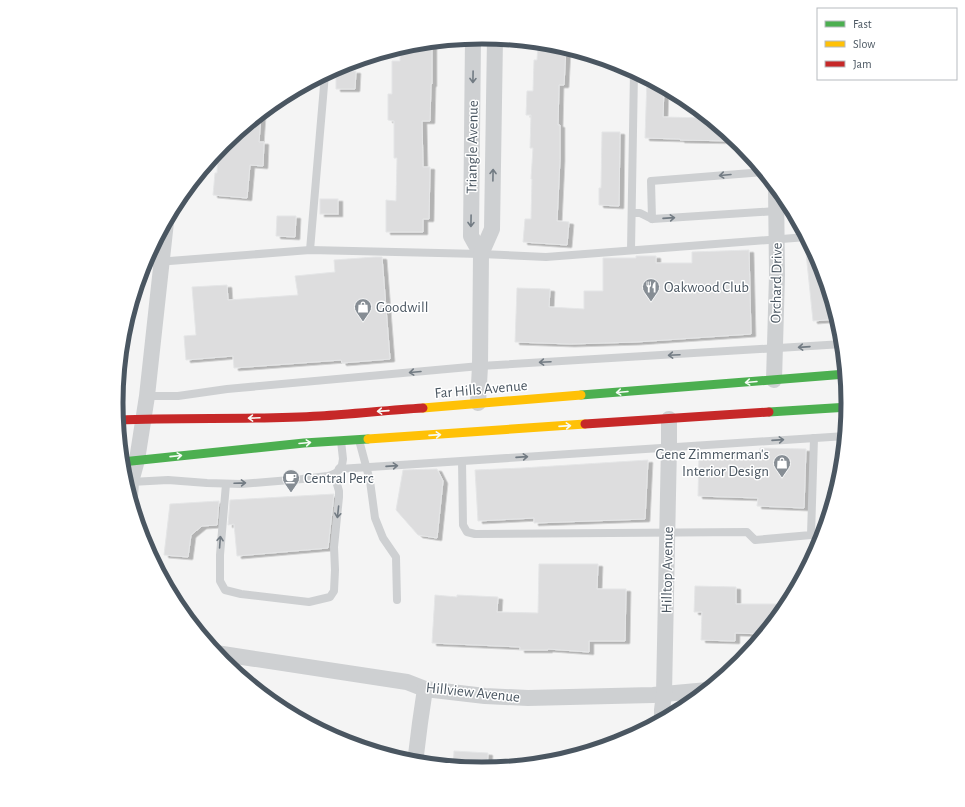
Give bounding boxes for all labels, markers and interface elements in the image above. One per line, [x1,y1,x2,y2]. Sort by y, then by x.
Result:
legend [817,8,957,80]
text: Fast [853,18,872,30]
text: Slow [853,38,875,50]
text: Jam [853,58,872,70]
one-way arrow [469,70,477,83]
street label: Triangle Avenue [464,100,481,194]
one-way arrow [489,169,497,182]
one-way arrow [719,171,732,178]
one-way arrow [468,214,475,227]
one-way arrow [662,215,675,222]
street label: Orchard Drive [768,242,785,324]
restaurant icon: Oakwood Club [641,277,661,302]
place label: Oakwood Club [664,280,749,295]
shop icon: Goodwill [353,297,373,322]
place label: Goodwill [376,300,428,315]
one-way arrow [798,343,811,350]
one-way arrow [668,351,681,358]
one-way arrow [539,359,552,366]
one-way arrow [409,368,422,375]
street label: Far Hills Avenue [434,378,528,401]
one-way arrow [745,378,758,385]
one-way arrow [616,388,629,396]
one-way arrow [377,407,390,414]
one-way arrow [248,414,261,422]
one-way arrow [558,423,571,430]
one-way arrow [428,431,441,438]
one-way arrow [771,437,784,444]
one-way arrow [298,440,311,447]
place label: Gene Zimmerman's Interior Design [655,447,769,479]
one-way arrow [169,453,182,460]
one-way arrow [515,453,528,460]
shop icon: Gene Zimmerman's Interior Design [772,453,792,478]
one-way arrow [385,462,398,469]
cafe icon: Central Perc [281,468,301,493]
place label: Central Perc [304,471,374,486]
one-way arrow [233,480,246,487]
one-way arrow [334,505,341,518]
street label: Hilltop Avenue [659,526,676,614]
one-way arrow [217,536,224,549]
street label: Hillview Avenue [425,680,521,705]

